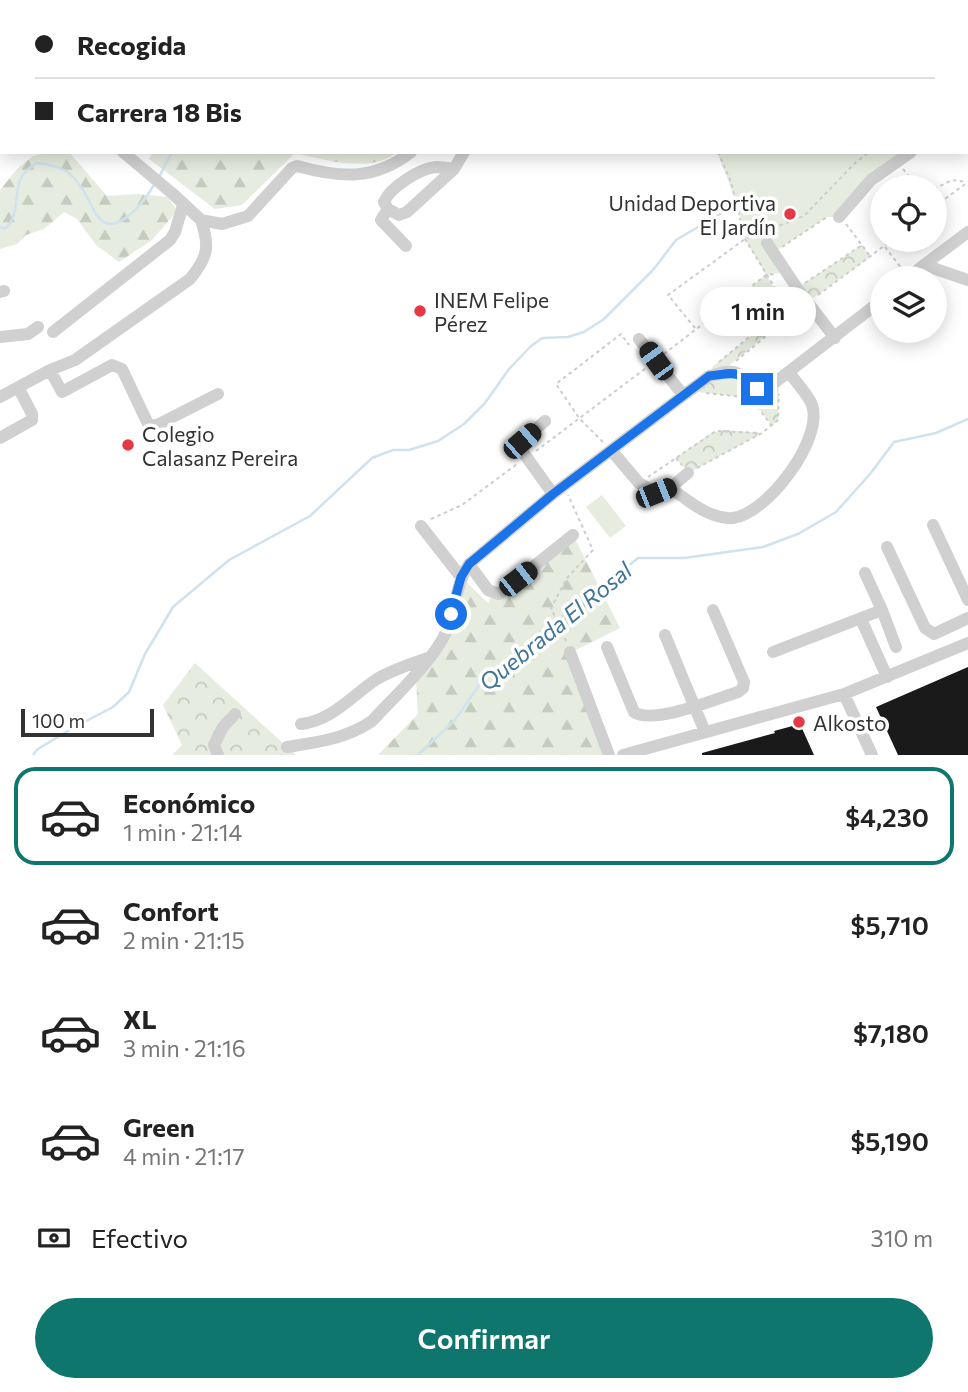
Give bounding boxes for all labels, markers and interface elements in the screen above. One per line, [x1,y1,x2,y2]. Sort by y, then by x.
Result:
text: Recogida [77,29,186,60]
text: Carrera 18 Bis [77,96,242,127]
map controls [870,175,947,343]
button: locate [870,175,947,252]
place label: Unidad Deportiva El Jardín [609,190,776,239]
marker: Unidad Deportiva El Jardín [782,206,798,222]
button: layers [870,266,947,343]
place label: INEM Felipe Pérez [434,287,549,336]
callout: 1 min [699,288,815,336]
text: 1 min [731,297,785,325]
marker: INEM Felipe Pérez [412,303,428,319]
car [636,338,677,384]
route end [741,373,773,405]
car [500,419,545,463]
place label: Colegio Calasanz Pereira [142,421,298,470]
marker: Colegio Calasanz Pereira [120,437,136,453]
car [633,475,680,511]
water label: Quebrada El Rosal [473,555,638,696]
car [495,558,542,600]
route start [435,598,467,630]
scale bar [21,706,154,738]
text: 100 m [32,709,85,732]
place label: Alkosto [813,710,887,735]
marker: Alkosto [791,714,807,730]
icon: car [39,785,102,848]
text: Económico [123,787,255,818]
text: $4,230 [845,801,929,832]
text: 1 min · 21:14 [123,818,242,846]
icon: car [39,893,102,956]
text: Confort [123,895,219,926]
text: $5,710 [851,909,929,940]
text: 2 min · 21:15 [123,926,245,954]
icon: car [39,1001,102,1064]
text: XL [123,1003,157,1034]
text: $7,180 [853,1017,929,1048]
text: 3 min · 21:16 [123,1034,246,1062]
icon: car [39,1109,102,1172]
text: Green [123,1111,195,1142]
text: $5,190 [850,1125,929,1156]
text: 4 min · 21:17 [123,1142,245,1170]
icon: cash [35,1219,73,1257]
text: Efectivo [91,1222,188,1253]
text: 310 m [871,1224,933,1252]
button: Confirmar [35,1298,933,1378]

